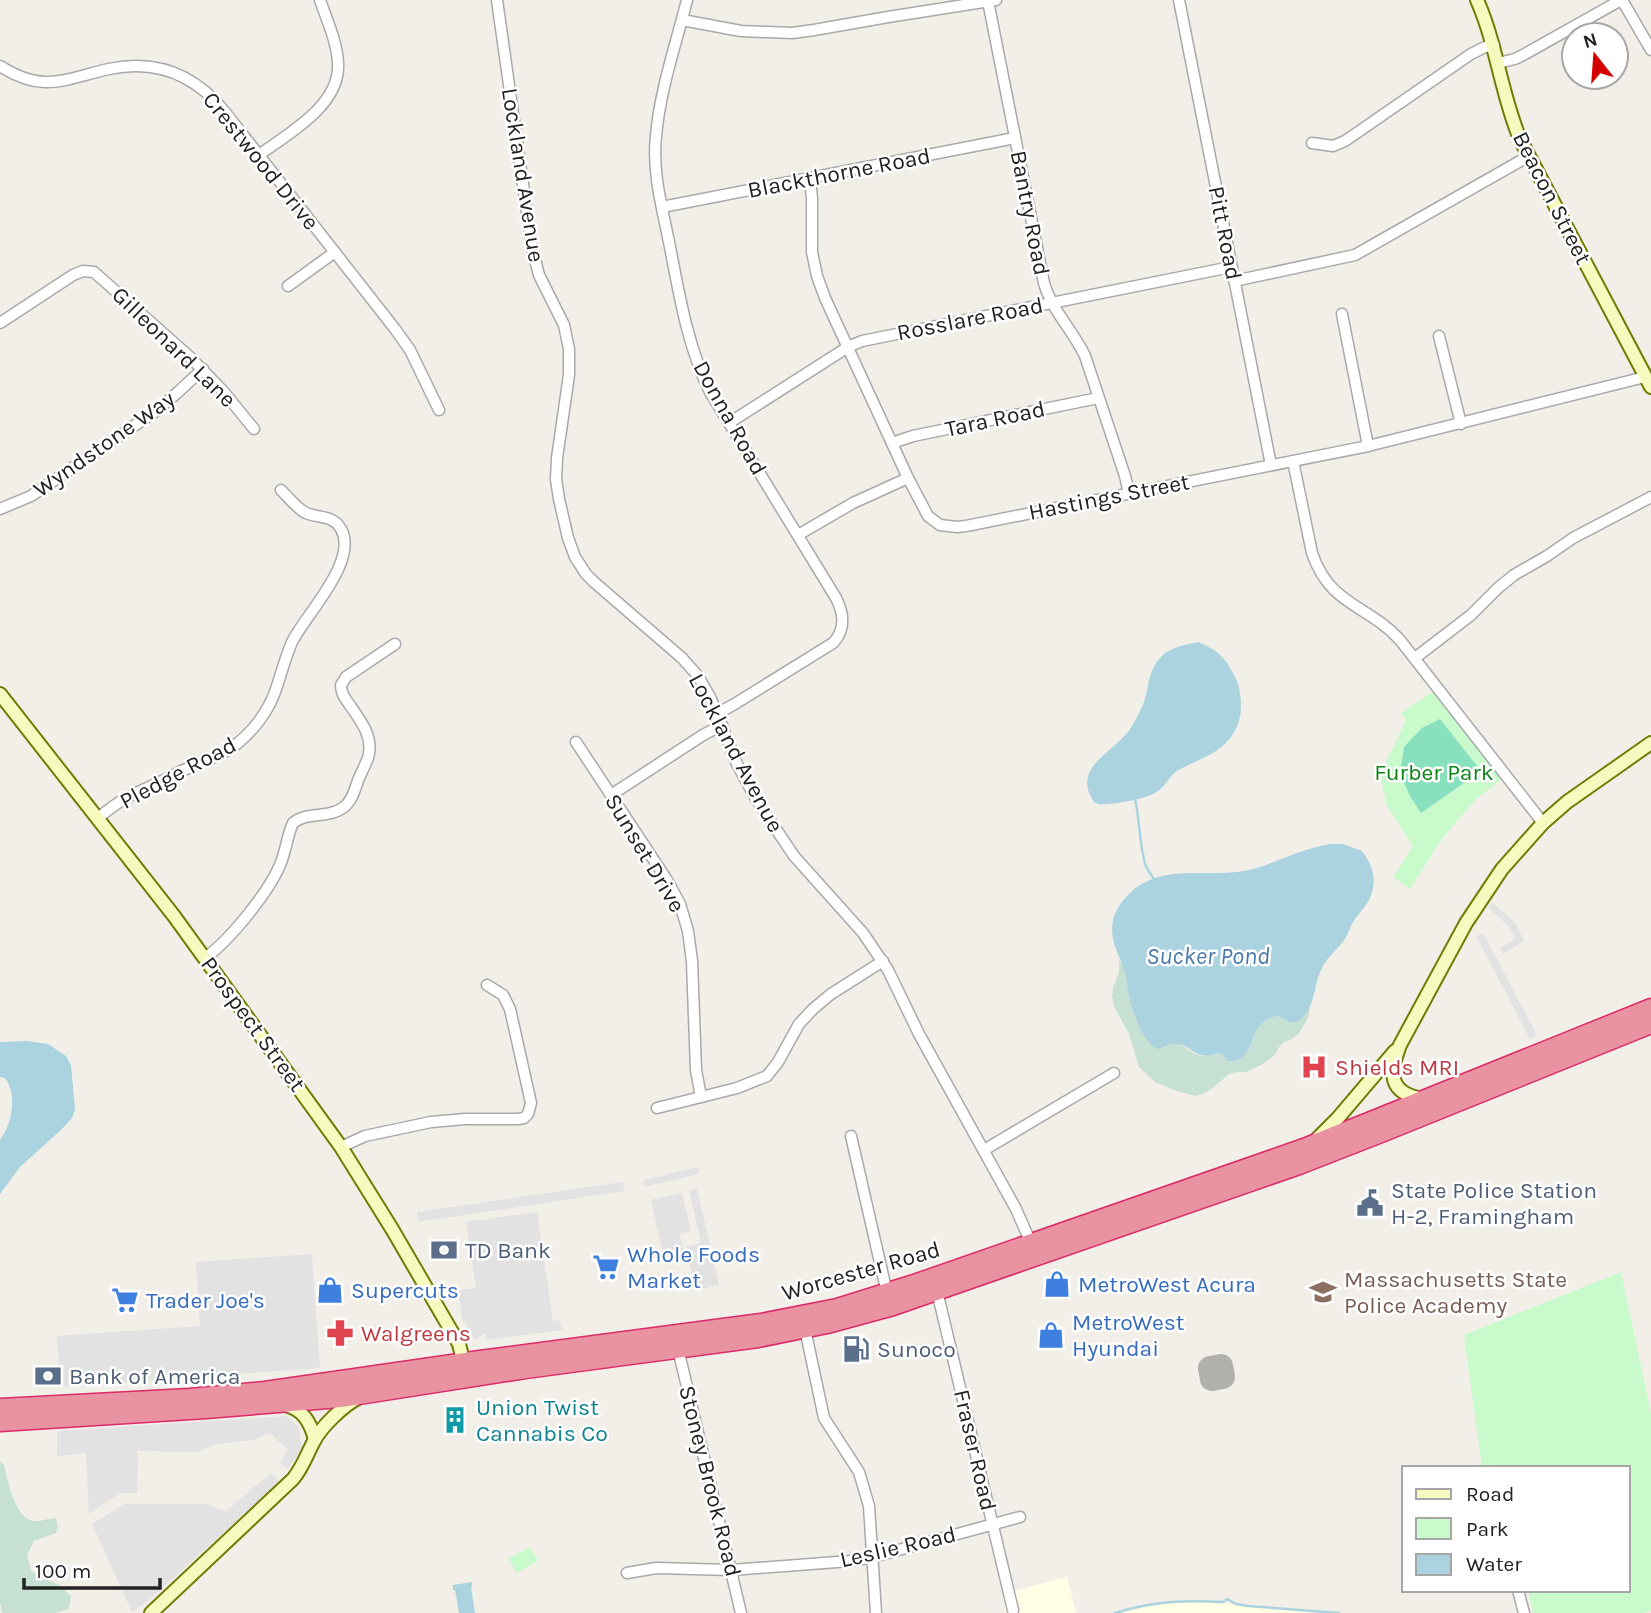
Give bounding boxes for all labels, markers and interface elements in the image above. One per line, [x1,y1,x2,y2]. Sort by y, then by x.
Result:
north arrow [1560,21,1630,91]
text: N [1581,28,1600,53]
street label: Lockland Avenue [496,86,550,264]
street label: Crestwood Drive [197,87,325,235]
street label: Beacon Street [1507,127,1597,269]
street label: Blackthorne Road [745,142,933,204]
street label: Bantry Road [1005,148,1055,278]
street label: Pitt Road [1203,184,1247,282]
street label: Gilleonard Lane [106,281,242,413]
street label: Rosslare Road [895,292,1045,346]
street label: Donna Road [688,356,772,480]
street label: Wyndstone Way [28,385,180,503]
street label: Tara Road [943,395,1047,443]
street label: Hastings Street [1026,468,1192,526]
street label: Lockland Avenue [683,669,789,837]
street label: Pledge Road [115,731,241,815]
park label: Furber Park [1374,759,1494,786]
street label: Sunset Drive [599,789,691,917]
water label: Sucker Pond [1146,942,1270,970]
street label: Prospect Street [195,951,311,1097]
hospital icon: Shields MRI [1299,1052,1329,1082]
place label: Shields MRI [1335,1054,1459,1081]
place label: State Police Station H-2, Framingham [1391,1177,1597,1230]
public building icon: State Police Station H-2, Framingham [1355,1188,1385,1218]
bank icon: TD Bank [429,1235,459,1265]
street label: Worcester Road [779,1235,943,1307]
place label: TD Bank [465,1237,551,1264]
place label: Whole Foods Market [627,1241,760,1294]
supermarket icon: Whole Foods Market [591,1252,621,1282]
place label: Massachusetts State Police Academy [1344,1266,1567,1319]
shop icon: MetroWest Acura [1042,1269,1072,1299]
place label: MetroWest Acura [1078,1271,1256,1298]
shop icon: Supercuts [315,1275,345,1305]
place label: Supercuts [351,1277,459,1304]
school or university icon: Massachusetts State Police Academy [1308,1277,1338,1307]
supermarket icon: Trader Joe's [110,1285,140,1315]
place label: Trader Joe's [146,1287,265,1314]
place label: MetroWest Hyundai [1072,1309,1185,1362]
pharmacy icon: Walgreens [325,1318,355,1348]
place label: Walgreens [361,1320,471,1347]
shop icon: MetroWest Hyundai [1036,1320,1066,1350]
fuel station icon: Sunoco [841,1334,871,1364]
place label: Sunoco [877,1336,956,1363]
bank icon: Bank of America [33,1361,63,1391]
place label: Bank of America [69,1363,240,1390]
street label: Stoney Brook Road [673,1383,747,1579]
street label: Fraser Road [948,1387,1002,1513]
place label: Union Twist Cannabis Co [476,1394,608,1447]
building icon: Union Twist Cannabis Co [440,1405,470,1435]
legend [1402,1466,1630,1592]
text: Road [1466,1482,1514,1506]
text: Park [1466,1517,1509,1541]
street label: Leslie Road [837,1521,959,1573]
scale bar [24,1546,161,1590]
text: Water [1466,1552,1522,1576]
text: 100 m [35,1559,92,1583]

